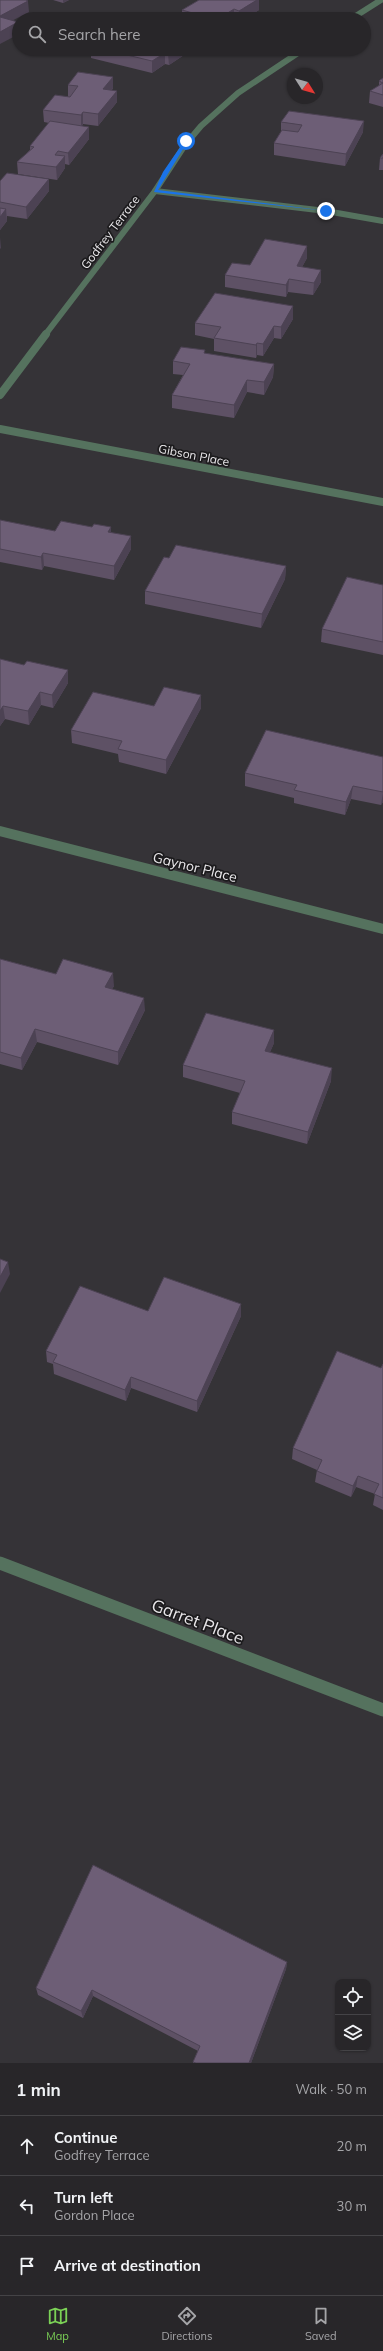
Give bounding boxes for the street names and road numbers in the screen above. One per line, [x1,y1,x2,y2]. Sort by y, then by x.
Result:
street label: Godfrey Terrace [77,192,143,272]
street label: Gibson Place [157,441,231,469]
street label: Gaynor Place [151,848,239,886]
street label: Garret Place [149,1594,247,1648]

